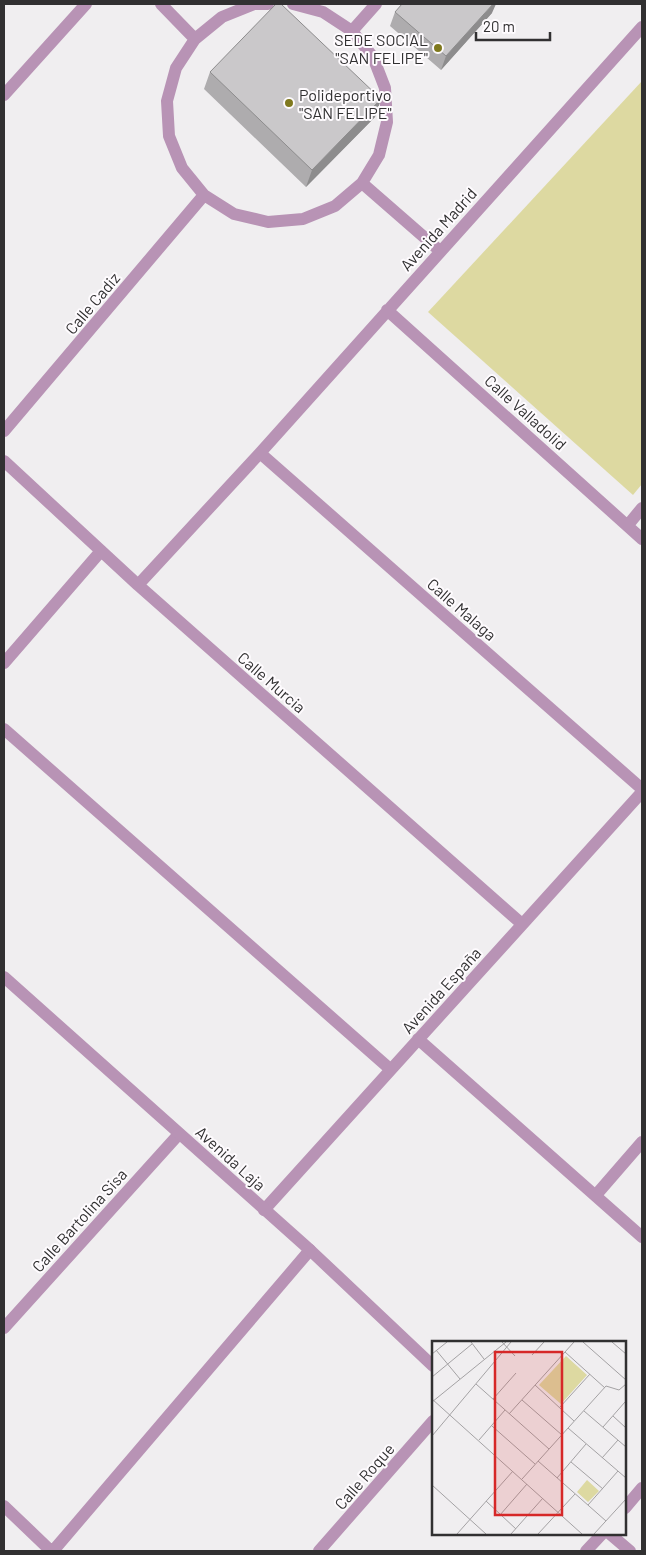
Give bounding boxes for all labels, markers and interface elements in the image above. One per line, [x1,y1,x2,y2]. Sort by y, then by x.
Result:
scale bar [476,10,550,42]
text: 20 m [483,17,515,35]
place label: SEDE SOCIAL "SAN FELIPE" [334,30,428,67]
marker: SEDE SOCIAL "SAN FELIPE" [432,42,444,54]
place label: Polideportivo "SAN FELIPE" [299,85,392,122]
marker: Polideportivo "SAN FELIPE" [283,97,295,109]
street label: Avenida Madrid [396,184,480,274]
street label: Calle Cadiz [61,268,123,338]
street label: Calle Valladolid [481,370,571,454]
street label: Calle Malaga [424,574,500,644]
street label: Calle Murcia [234,648,310,716]
street label: Avenida España [397,943,485,1037]
street label: Avenida Laja [192,1122,270,1194]
street label: Calle Bartolina Sisa [28,1164,130,1276]
inset map [432,1341,626,1535]
street label: Calle Roque [330,1439,398,1513]

